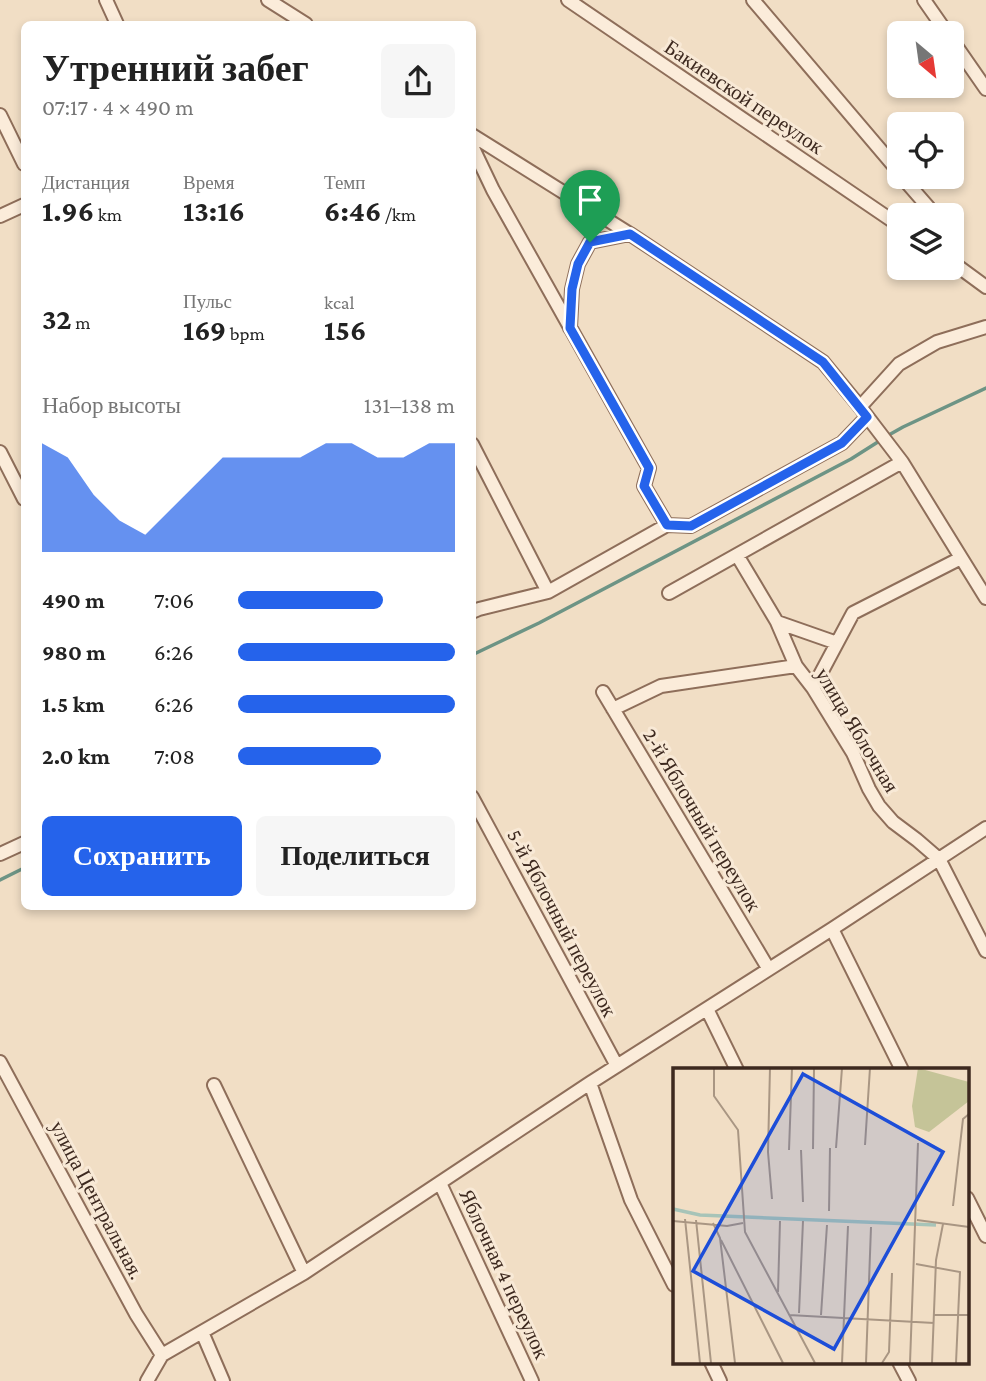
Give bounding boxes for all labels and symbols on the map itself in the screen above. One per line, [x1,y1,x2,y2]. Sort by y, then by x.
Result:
north arrow [887,21,964,98]
street label: Бакиевской переулок [660,35,829,160]
pin [560,170,620,242]
street label: улица Яблочная [810,663,904,797]
street label: 2-й Яблочный переулок [638,724,767,916]
street label: 5-й Яблочный переулок [502,825,622,1022]
inset map [673,1068,968,1364]
street label: улица Центральная. [45,1117,149,1283]
street label: Яблочная 4 переулок [454,1185,554,1363]

